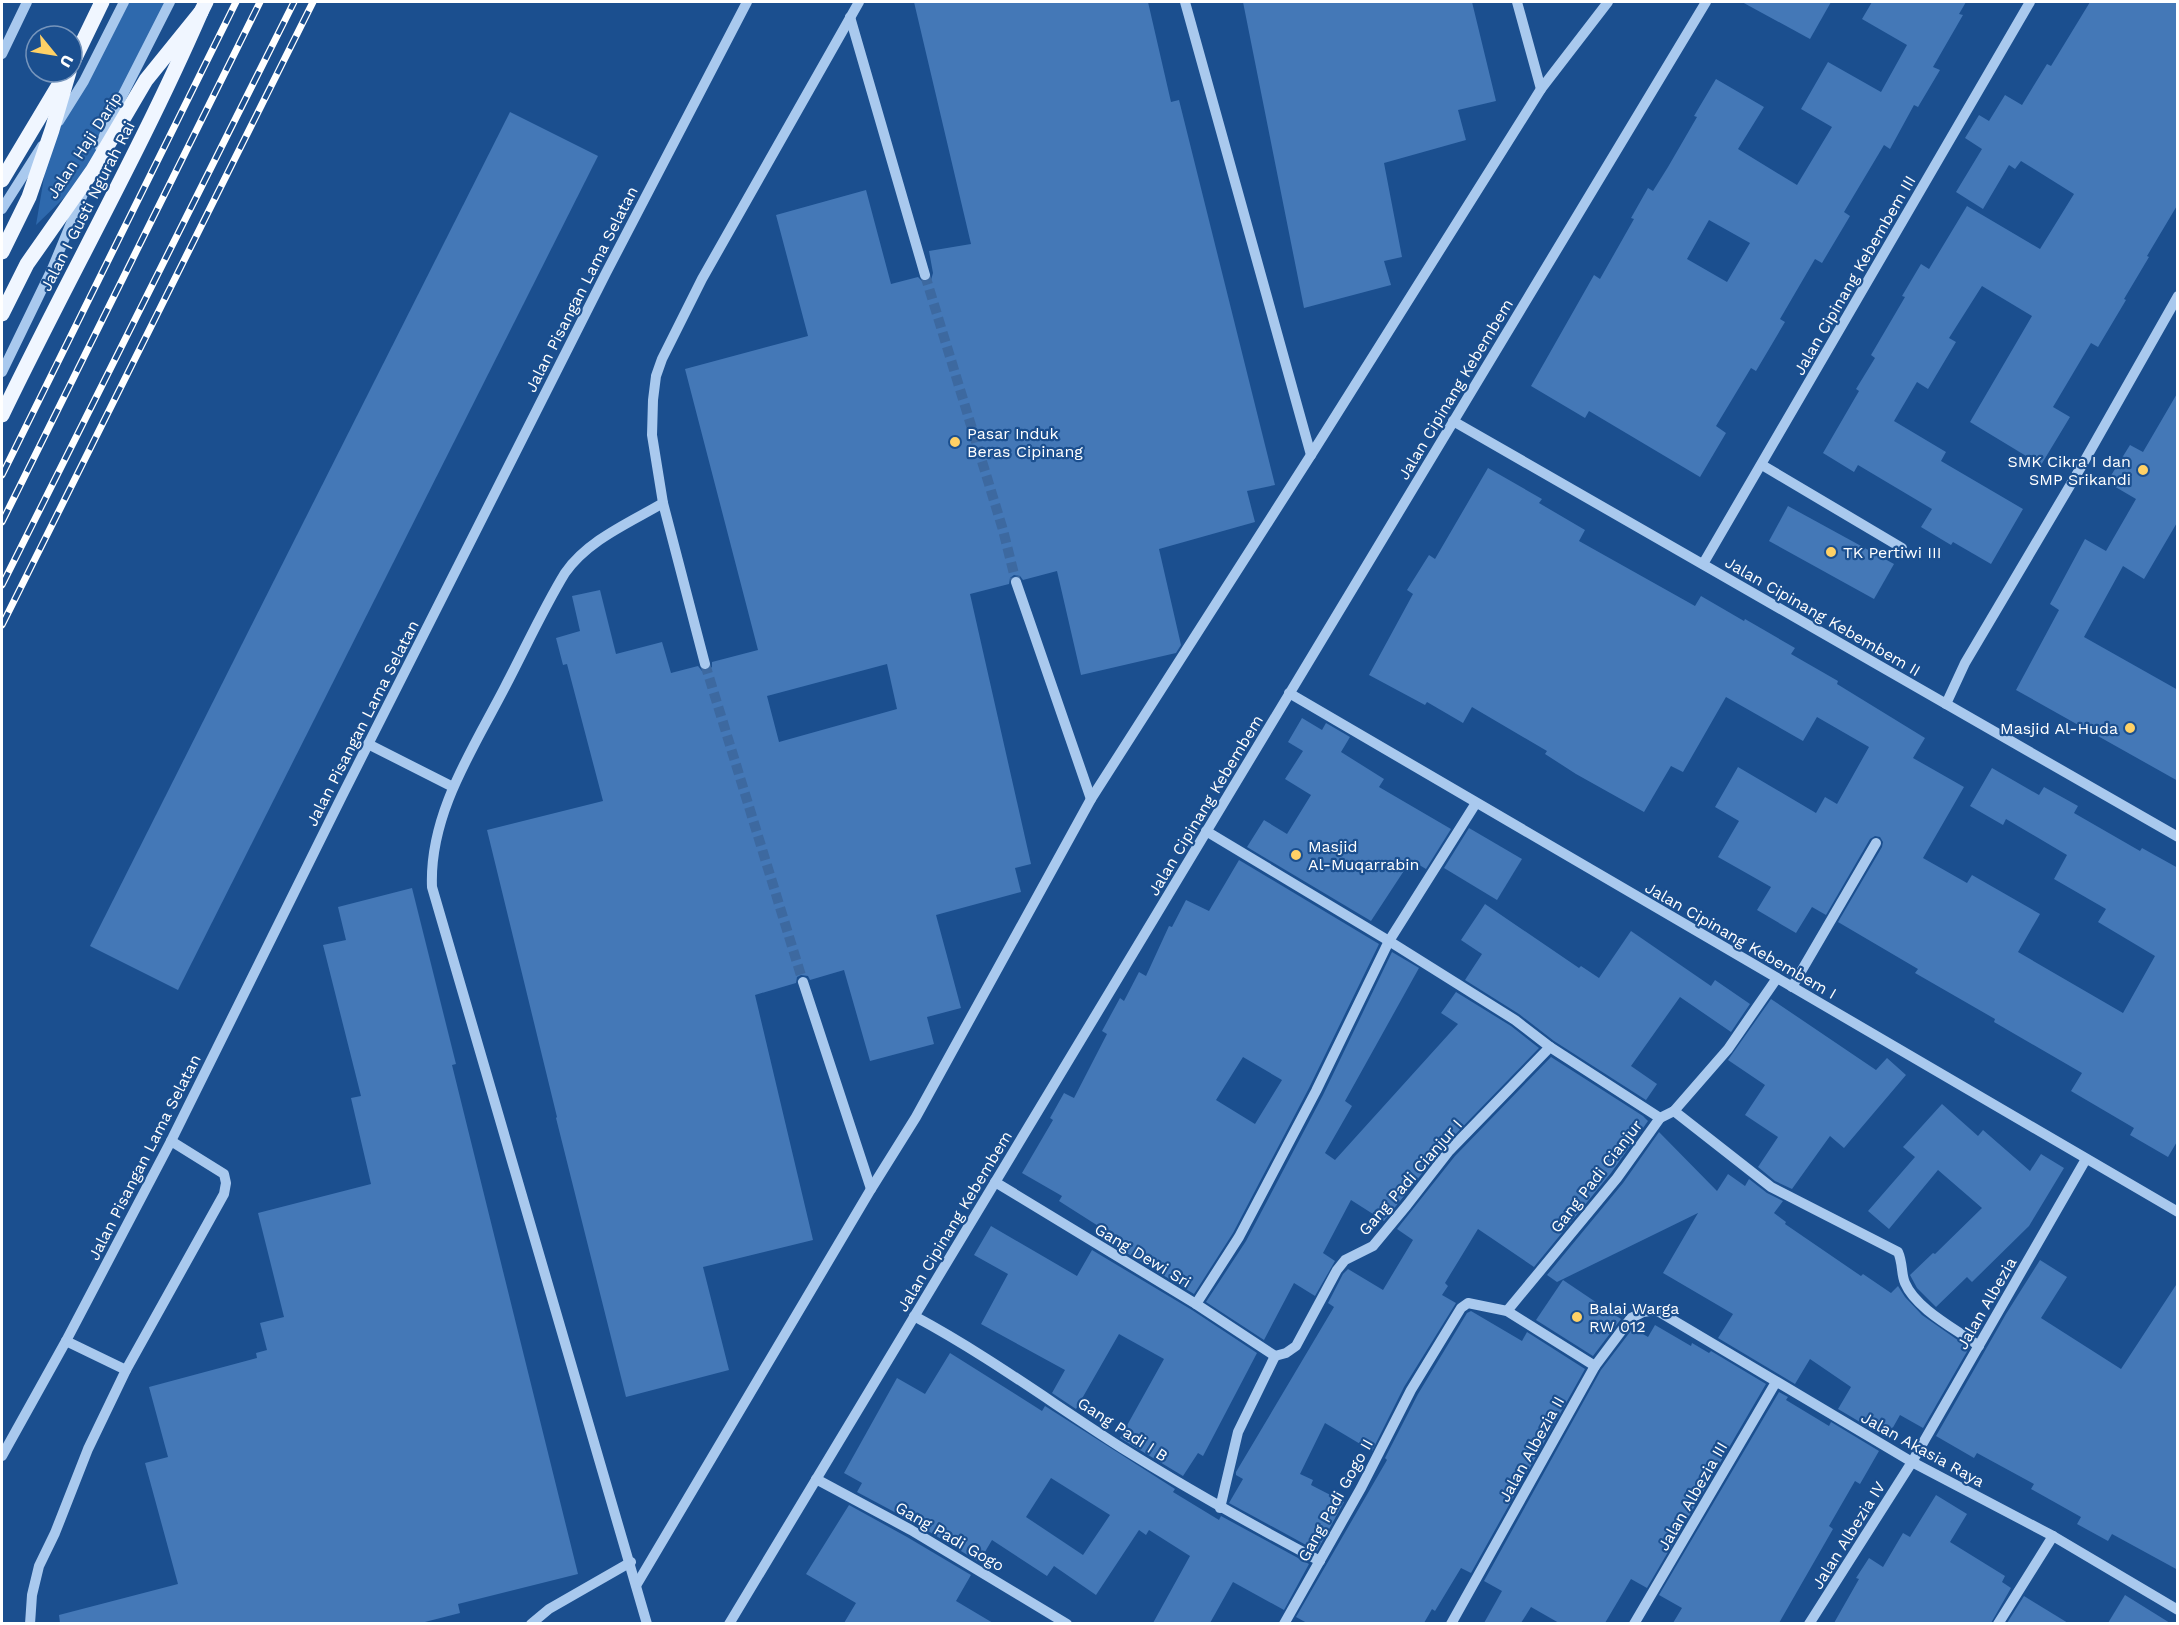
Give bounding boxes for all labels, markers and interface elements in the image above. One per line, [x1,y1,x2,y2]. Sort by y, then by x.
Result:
north arrow [24,24,84,84]
text: U [55,52,78,71]
street label: Jalan Haji Darip [43,88,126,202]
street label: Jalan I Gusti Ngurah Rai [36,118,139,294]
street label: Jalan Cipinang Kebembem III [1789,172,1919,378]
street label: Jalan Pisangan Lama Selatan [521,183,642,395]
street label: Jalan Cipinang Kebembem [1394,295,1517,483]
place label: Pasar Induk Beras Cipinang [967,424,1083,461]
marker: Pasar Induk Beras Cipinang [948,435,962,449]
place label: SMK Cikra I dan SMP Srikandi [2007,452,2131,489]
marker: SMK Cikra I dan SMP Srikandi [2136,463,2150,477]
place label: TK Pertiwi III [1843,543,1942,562]
marker: TK Pertiwi III [1824,545,1838,559]
street label: Jalan Cipinang Kebembem II [1722,553,1924,680]
street label: Jalan Pisangan Lama Selatan [302,617,423,829]
street label: Jalan Cipinang Kebembem [1144,711,1267,899]
place label: Masjid Al-Huda [2000,719,2118,738]
marker: Masjid Al-Huda [2123,721,2137,735]
place label: Masjid Al-Muqarrabin [1308,837,1420,874]
marker: Masjid Al-Muqarrabin [1289,848,1303,862]
street label: Jalan Cipinang Kebembem I [1642,878,1840,1003]
street label: Jalan Pisangan Lama Selatan [84,1051,205,1263]
street label: Gang Padi Cianjur I [1355,1115,1466,1239]
street label: Gang Padi Cianjur [1546,1116,1647,1236]
street label: Jalan Cipinang Kebembem [893,1127,1016,1315]
street label: Gang Dewi Sri [1091,1219,1194,1292]
street label: Jalan Albezia [1952,1254,2020,1353]
place label: Balai Warga RW 012 [1589,1299,1679,1336]
marker: Balai Warga RW 012 [1570,1310,1584,1324]
street label: Gang Padi I B [1074,1393,1171,1466]
street label: Jalan Albezia II [1495,1393,1568,1505]
street label: Jalan Akasia Raya [1858,1408,1988,1491]
street label: Gang Padi Gogo II [1294,1436,1377,1565]
street label: Jalan Albezia III [1654,1439,1731,1554]
street label: Jalan Albezia IV [1808,1478,1889,1593]
street label: Gang Padi Gogo [892,1498,1007,1575]

